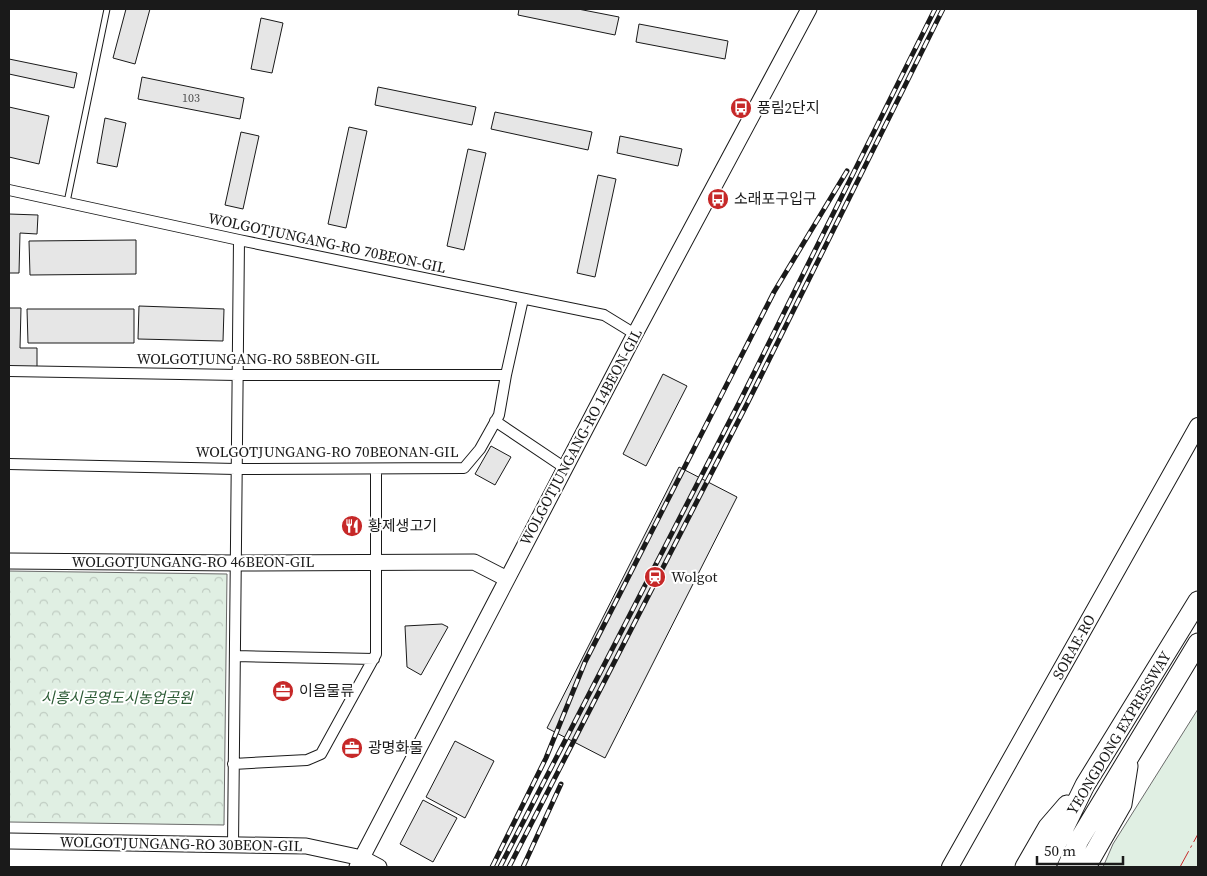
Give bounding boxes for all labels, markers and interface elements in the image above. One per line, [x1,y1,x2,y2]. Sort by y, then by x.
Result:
house number: 103 [182,90,200,106]
bus stop icon: 풍림2단지 [729,96,753,120]
place label: 풍림2단지 [757,97,820,118]
bus stop icon: 소래포구입구 [706,187,730,211]
place label: 소래포구입구 [734,188,817,209]
street label: WOLGOTJUNGANG-RO 70BEON-GIL [206,207,448,278]
street label: WOLGOTJUNGANG-RO 14BEON-GIL [514,325,647,549]
street label: WOLGOTJUNGANG-RO 58BEON-GIL [137,348,380,369]
street label: WOLGOTJUNGANG-RO 70BEONAN-GIL [195,441,459,462]
restaurant icon: 황제생고기 [340,514,364,538]
place label: 황제생고기 [368,515,437,536]
street label: WOLGOTJUNGANG-RO 46BEON-GIL [72,551,315,572]
station icon: Wolgot [643,565,667,589]
place label: Wolgot [671,566,717,587]
street label: SORAE-RO [1047,610,1100,683]
street label: YEONGDONG EXPRESSWAY [1061,647,1176,818]
office icon: 이음물류 [271,679,295,703]
place label: 이음물류 [299,680,354,701]
park label: 시흥시공영도시농업공원 [41,687,194,708]
office icon: 광명화물 [340,736,364,760]
place label: 광명화물 [368,737,423,758]
street label: WOLGOTJUNGANG-RO 30BEON-GIL [59,831,303,856]
scale bar [1037,834,1123,866]
text: 50 m [1044,840,1076,861]

